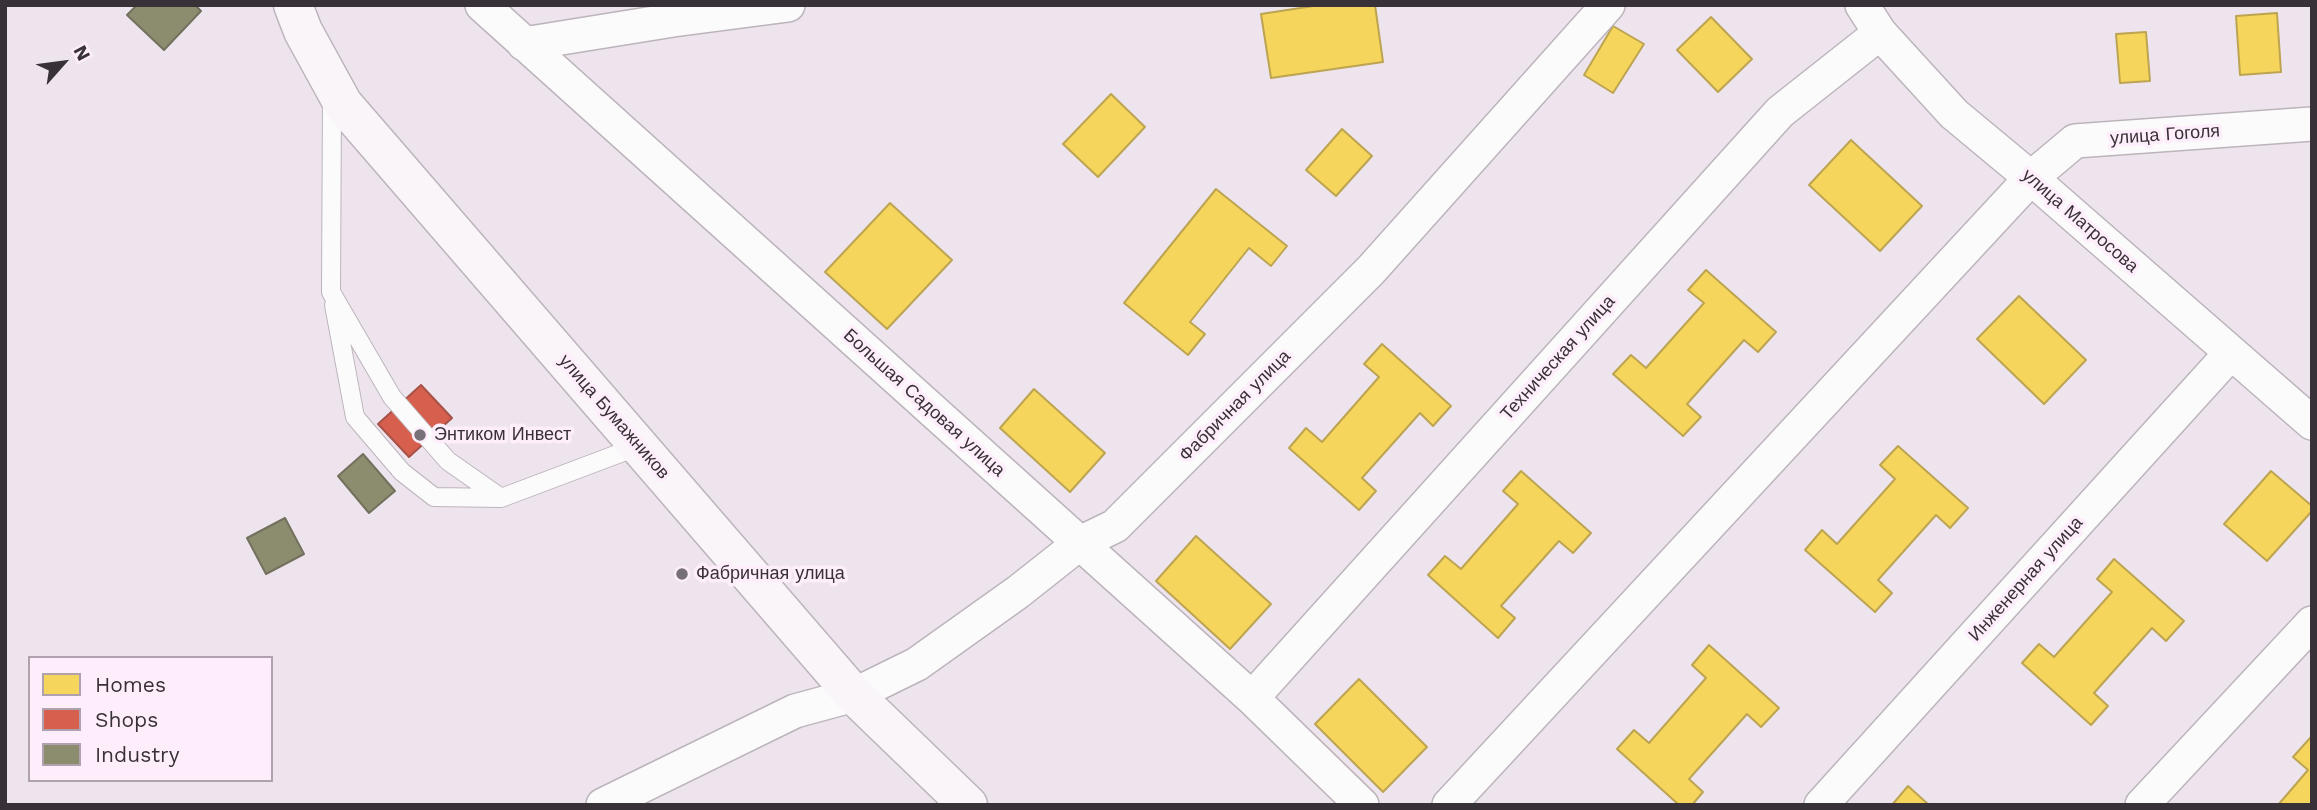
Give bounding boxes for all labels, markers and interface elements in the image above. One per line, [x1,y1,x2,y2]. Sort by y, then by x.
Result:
north arrow [28,28,98,98]
text: N [69,41,95,65]
street label: улица Гоголя [2109,120,2221,150]
street label: улица Матросова [2017,165,2143,277]
street label: Техническая улица [1496,291,1620,425]
street label: Большая Садовая улица [839,325,1009,481]
street label: Фабричная улица [1175,346,1295,466]
street label: улица Бумажников [554,350,674,484]
place label: Энтиком Инвест [434,424,571,446]
marker: Энтиком Инвест [412,427,428,443]
street label: Инженерная улица [1964,512,2088,646]
place label: Фабричная улица [696,563,845,585]
marker: Фабричная улица [674,566,690,582]
legend [28,656,273,782]
text: Homes [95,672,166,697]
text: Shops [95,707,158,732]
text: Industry [95,742,180,767]

